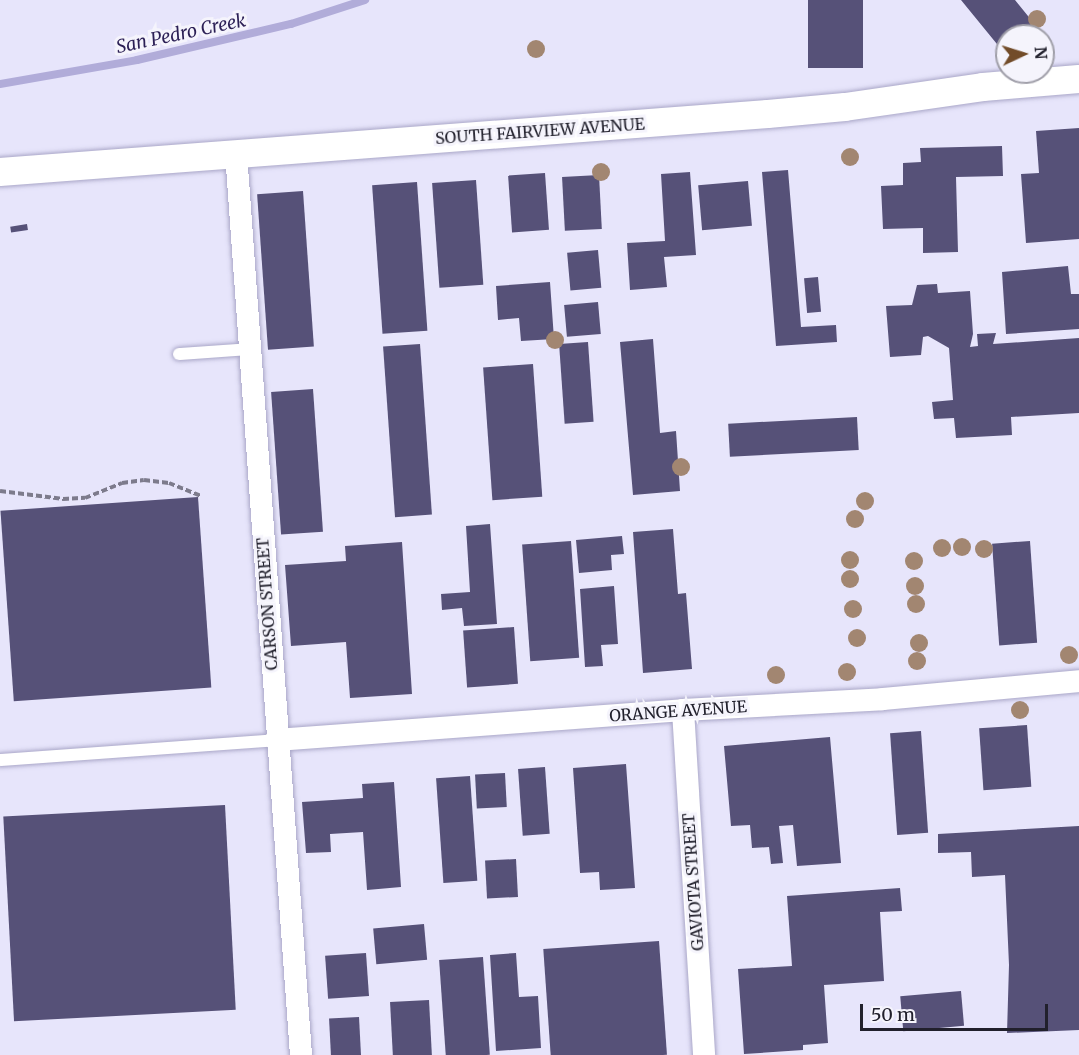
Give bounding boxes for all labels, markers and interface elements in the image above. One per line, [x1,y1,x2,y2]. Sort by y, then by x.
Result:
water label: San Pedro Creek [114,10,248,58]
north arrow [995,24,1055,84]
text: N [1031,46,1051,60]
street label: SOUTH FAIRVIEW AVENUE [435,114,645,148]
street label: CARSON STREET [253,537,281,671]
street label: ORANGE AVENUE [609,697,747,725]
street label: GAVIOTA STREET [679,813,707,951]
scale bar [863,992,1050,1030]
text: 50 m [871,1003,915,1026]

